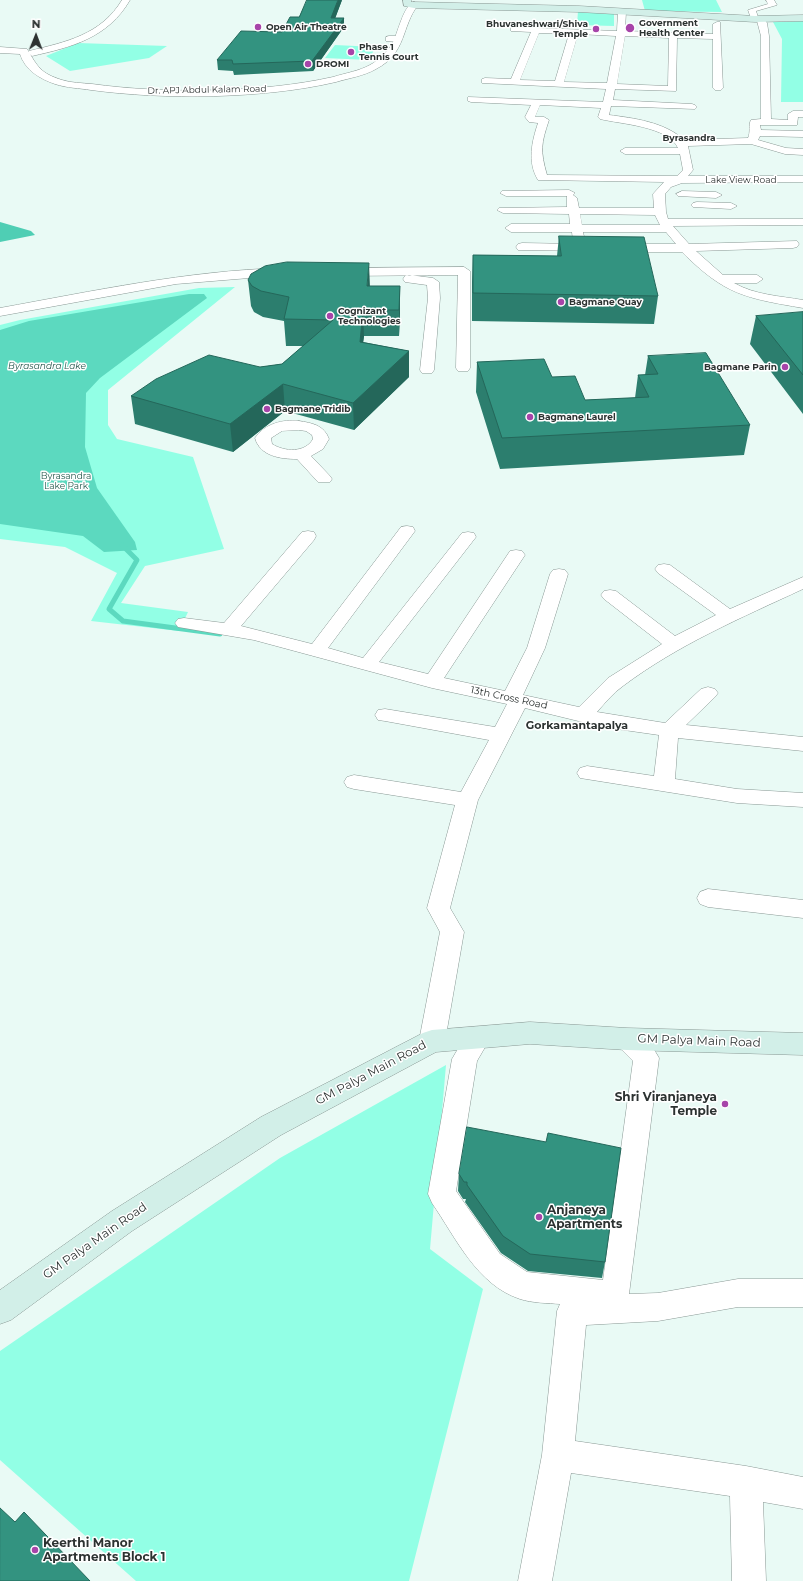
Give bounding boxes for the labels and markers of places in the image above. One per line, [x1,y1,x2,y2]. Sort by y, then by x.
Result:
place label: Government Health Center [639,18,704,39]
place label: Bhuvaneshwari/Shiva Temple [486,19,588,40]
marker: Open Air Theatre [253,22,263,32]
place label: Open Air Theatre [266,22,347,32]
marker: Government Health Center [624,22,636,34]
marker: Bhuvaneshwari/Shiva Temple [591,24,601,34]
place label: Phase 1 Tennis Court [359,42,419,63]
marker: Phase 1 Tennis Court [346,47,356,57]
marker: DROMI [303,59,313,69]
place label: DROMI [316,59,349,69]
marker: Bagmane Quay [556,297,566,307]
place label: Bagmane Quay [569,297,642,307]
place label: Cognizant Technologies [338,306,400,327]
marker: Cognizant Technologies [325,311,335,321]
place label: Bagmane Parin [704,362,777,372]
marker: Bagmane Parin [780,362,790,372]
marker: Bagmane Tridib [262,404,272,414]
place label: Bagmane Tridib [275,404,350,414]
marker: Bagmane Laurel [525,412,535,422]
place label: Bagmane Laurel [538,412,616,422]
place label: Shri Viranjaneya Temple [615,1090,717,1118]
marker: Shri Viranjaneya Temple [720,1099,730,1109]
place label: Anjaneya Apartments [547,1203,622,1231]
marker: Anjaneya Apartments [534,1212,544,1222]
place label: Keerthi Manor Apartments Block 1 [43,1536,165,1564]
marker: Keerthi Manor Apartments Block 1 [30,1545,40,1555]

